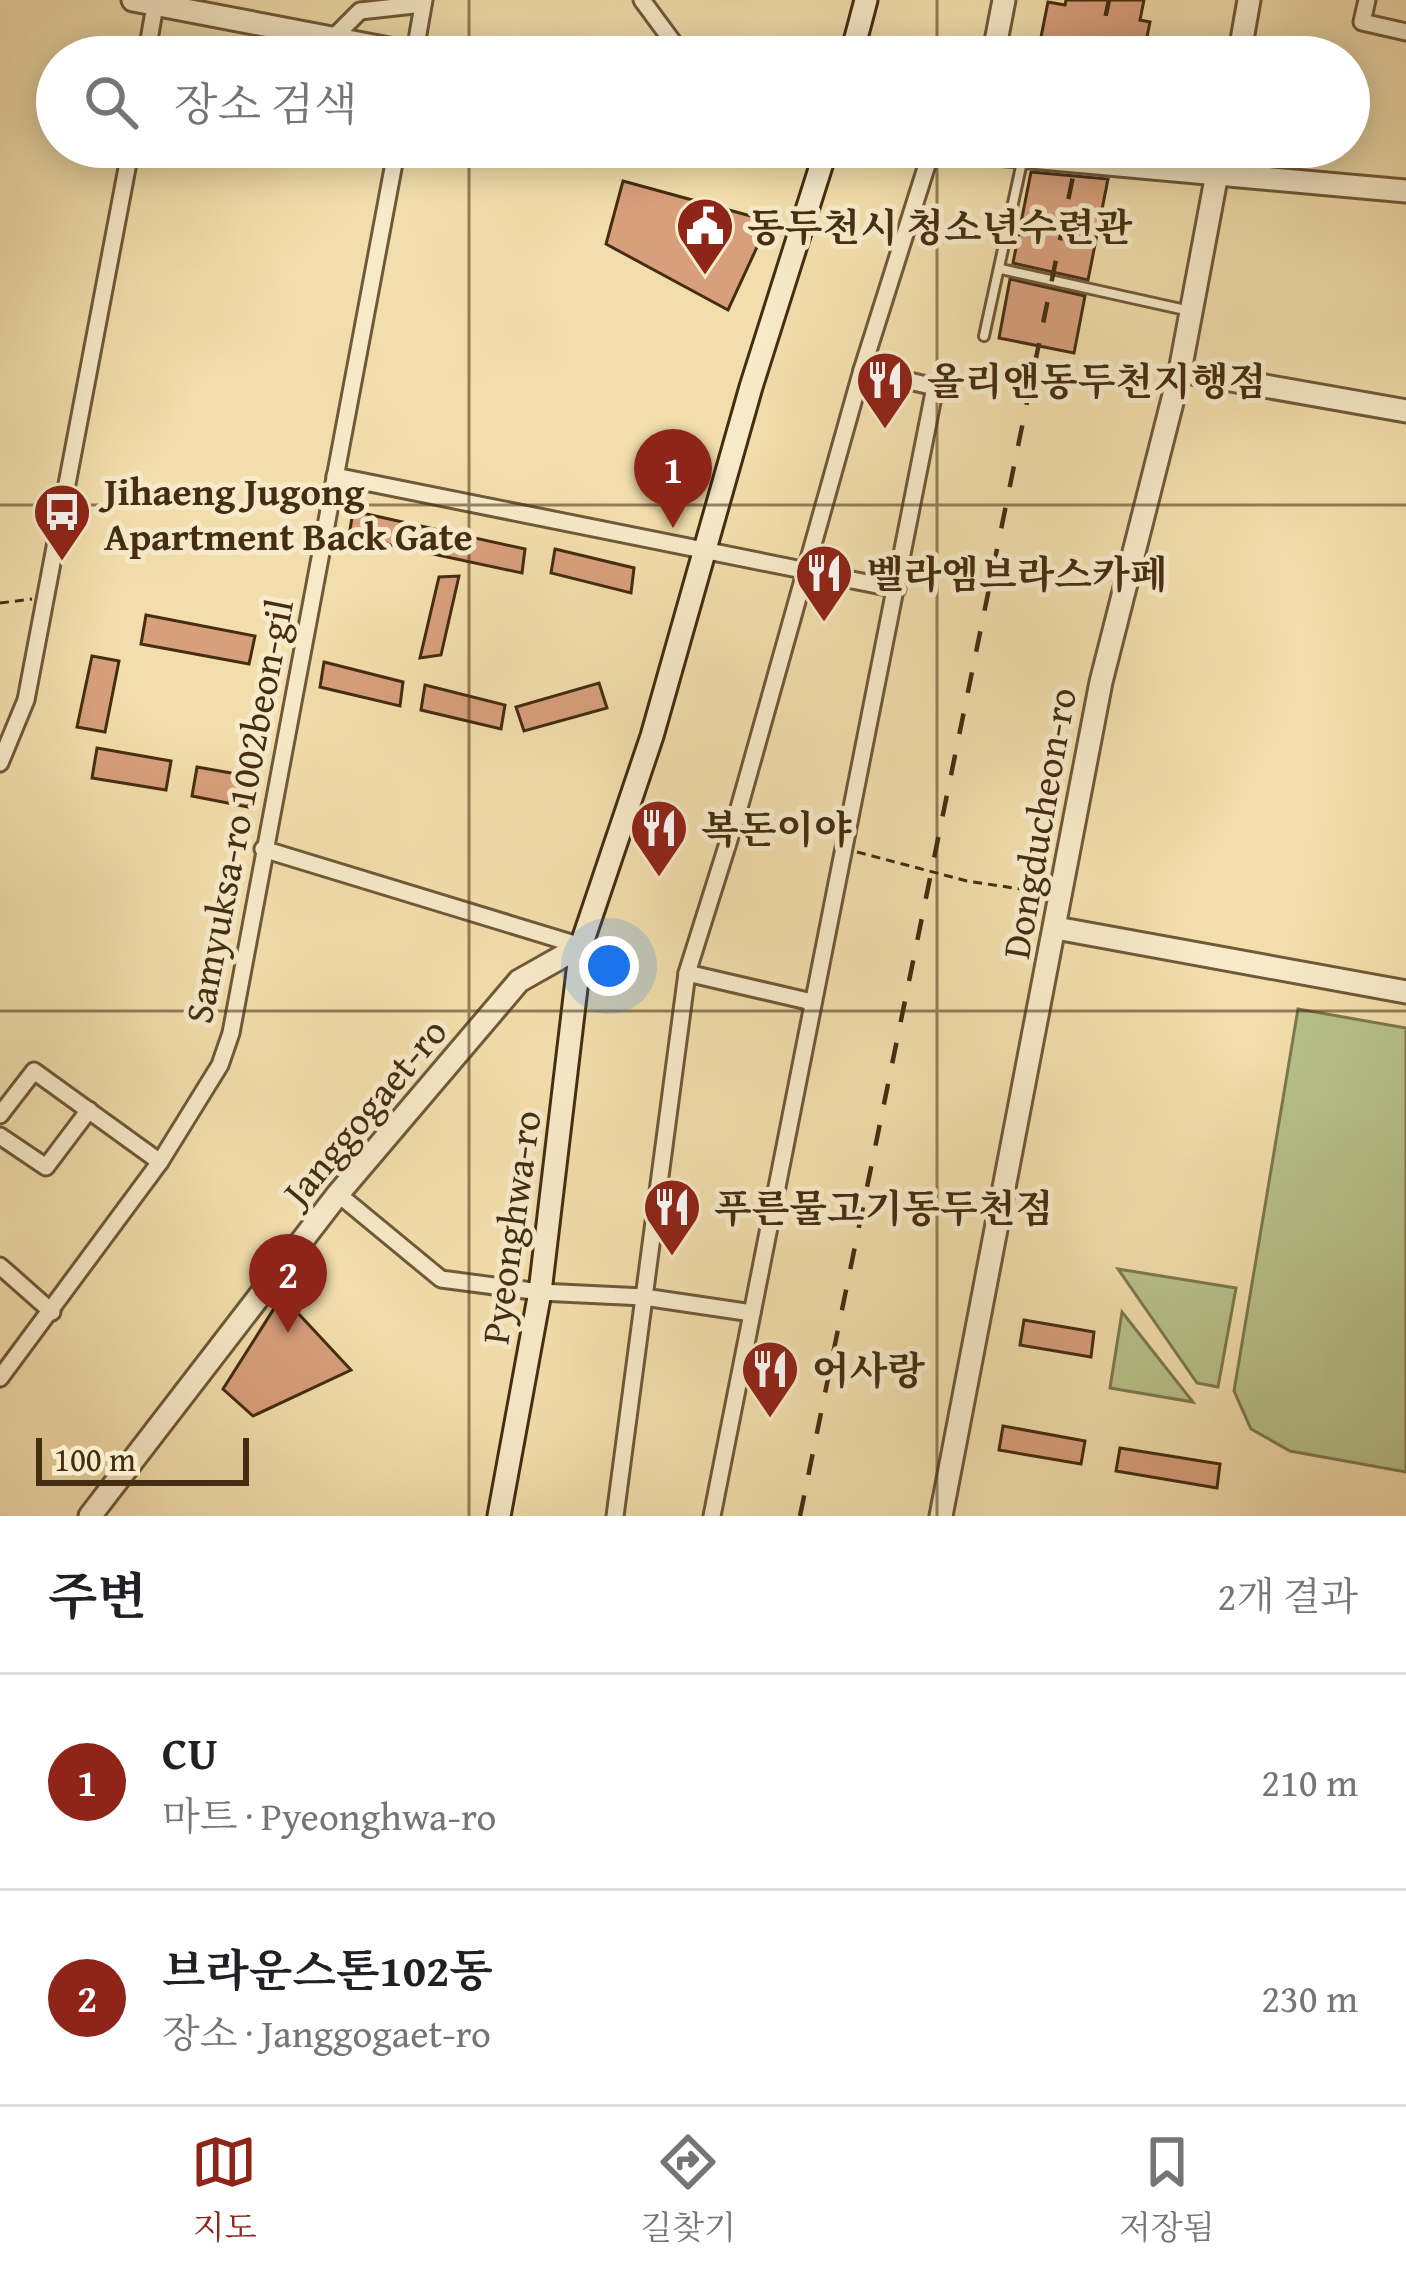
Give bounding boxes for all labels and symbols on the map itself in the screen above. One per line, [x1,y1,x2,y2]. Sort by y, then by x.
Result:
public building icon: 동두천시 청소년수련관 [674,195,736,277]
place label: 동두천시 청소년수련관 [747,198,1133,255]
restaurant icon: 올리앤동두천지행점 [854,349,916,431]
place label: 올리앤동두천지행점 [927,352,1266,409]
pin: 1 [634,429,712,528]
place label: Jihaeng Jugong Apartment Back Gate [98,462,473,564]
bus stop icon: Jihaeng Jugong Apartment Back Gate [31,481,93,563]
restaurant icon: 벨라엠브라스카페 [793,542,855,624]
place label: 벨라엠브라스카페 [866,545,1167,602]
street label: Samyuksa-ro 1002beon-gil [169,594,307,1028]
street label: Dongducheon-ro [986,683,1090,963]
restaurant icon: 복돈이야 [628,797,690,879]
place label: 복돈이야 [701,800,852,857]
your location [579,936,639,996]
street label: Janggogaet-ro [265,1005,460,1221]
street label: Pyeonghwa-ro [465,1107,555,1347]
restaurant icon: 푸른물고기동두천점 [641,1176,703,1258]
place label: 푸른물고기동두천점 [714,1179,1053,1236]
pin: 2 [249,1234,327,1333]
restaurant icon: 어사랑 [739,1338,801,1420]
place label: 어사랑 [812,1341,925,1398]
scale bar [36,1432,249,1485]

